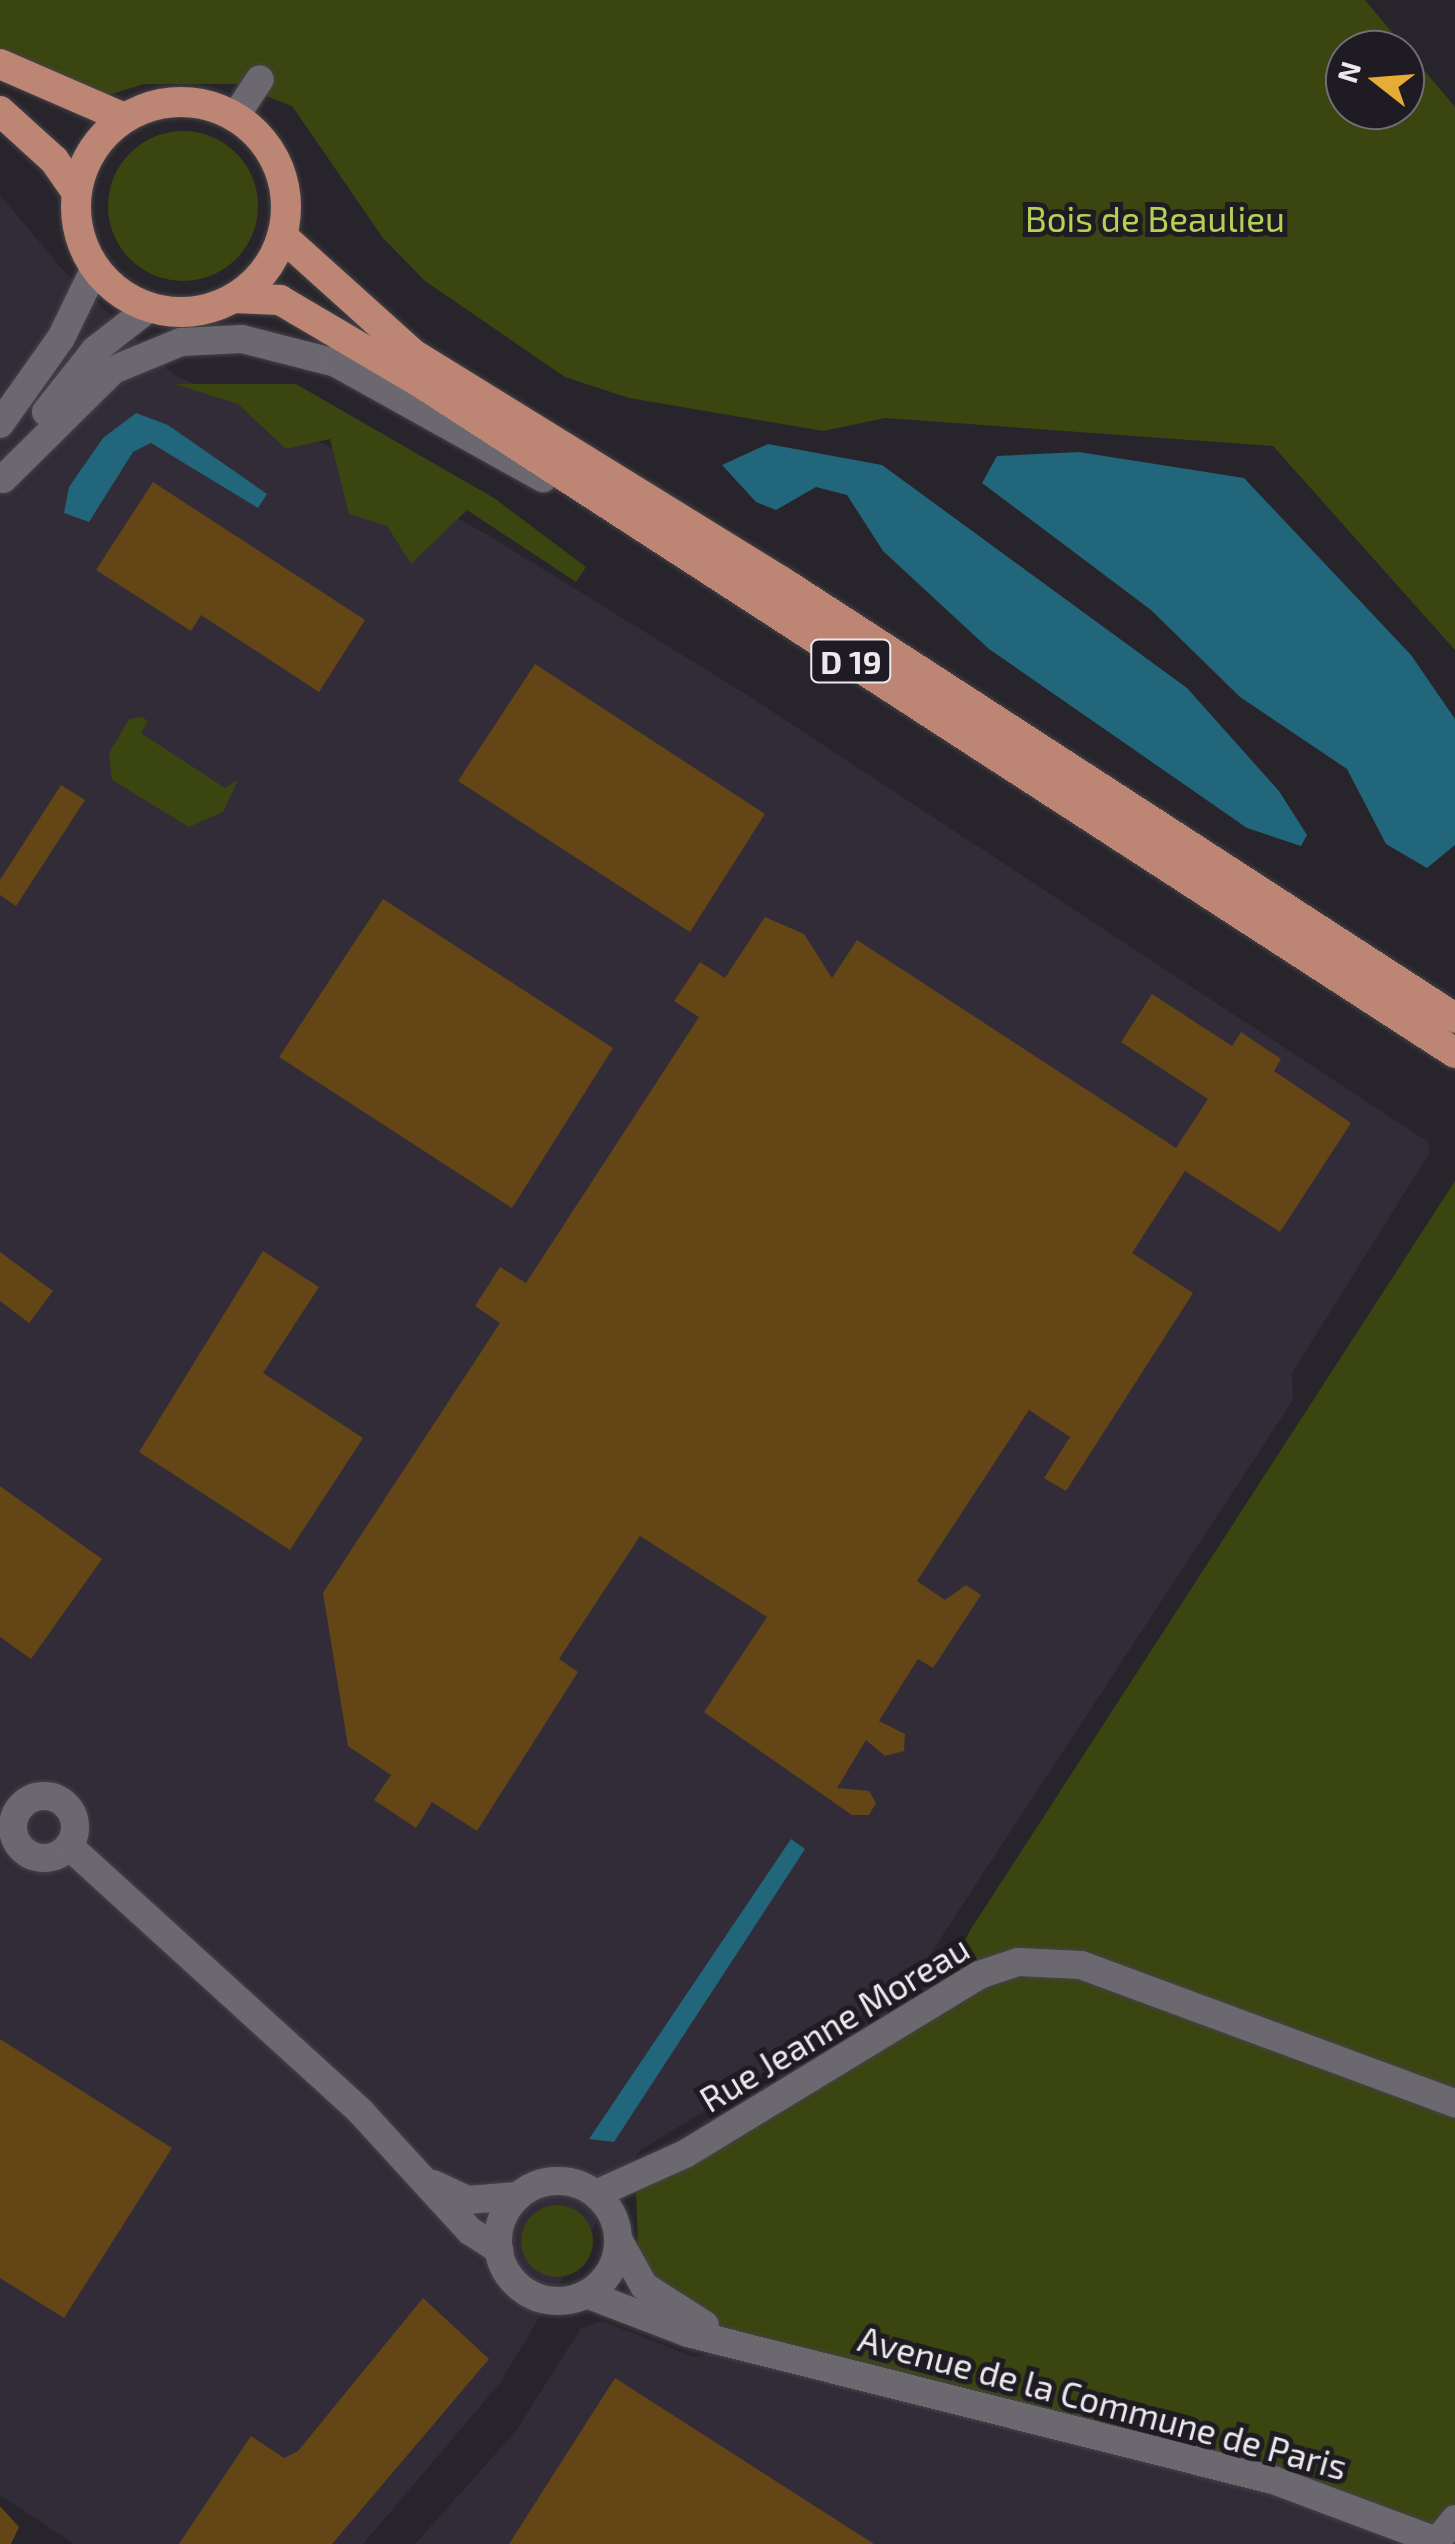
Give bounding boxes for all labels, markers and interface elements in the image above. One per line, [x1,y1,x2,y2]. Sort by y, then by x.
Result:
north arrow [1325,30,1425,130]
text: N [1329,57,1367,86]
park label: Bois de Beaulieu [1025,197,1285,239]
road number: D 19 [808,634,894,688]
street label: Rue Jeanne Moreau [691,1926,977,2120]
street label: Avenue de la Commune de Paris [854,2316,1352,2488]

